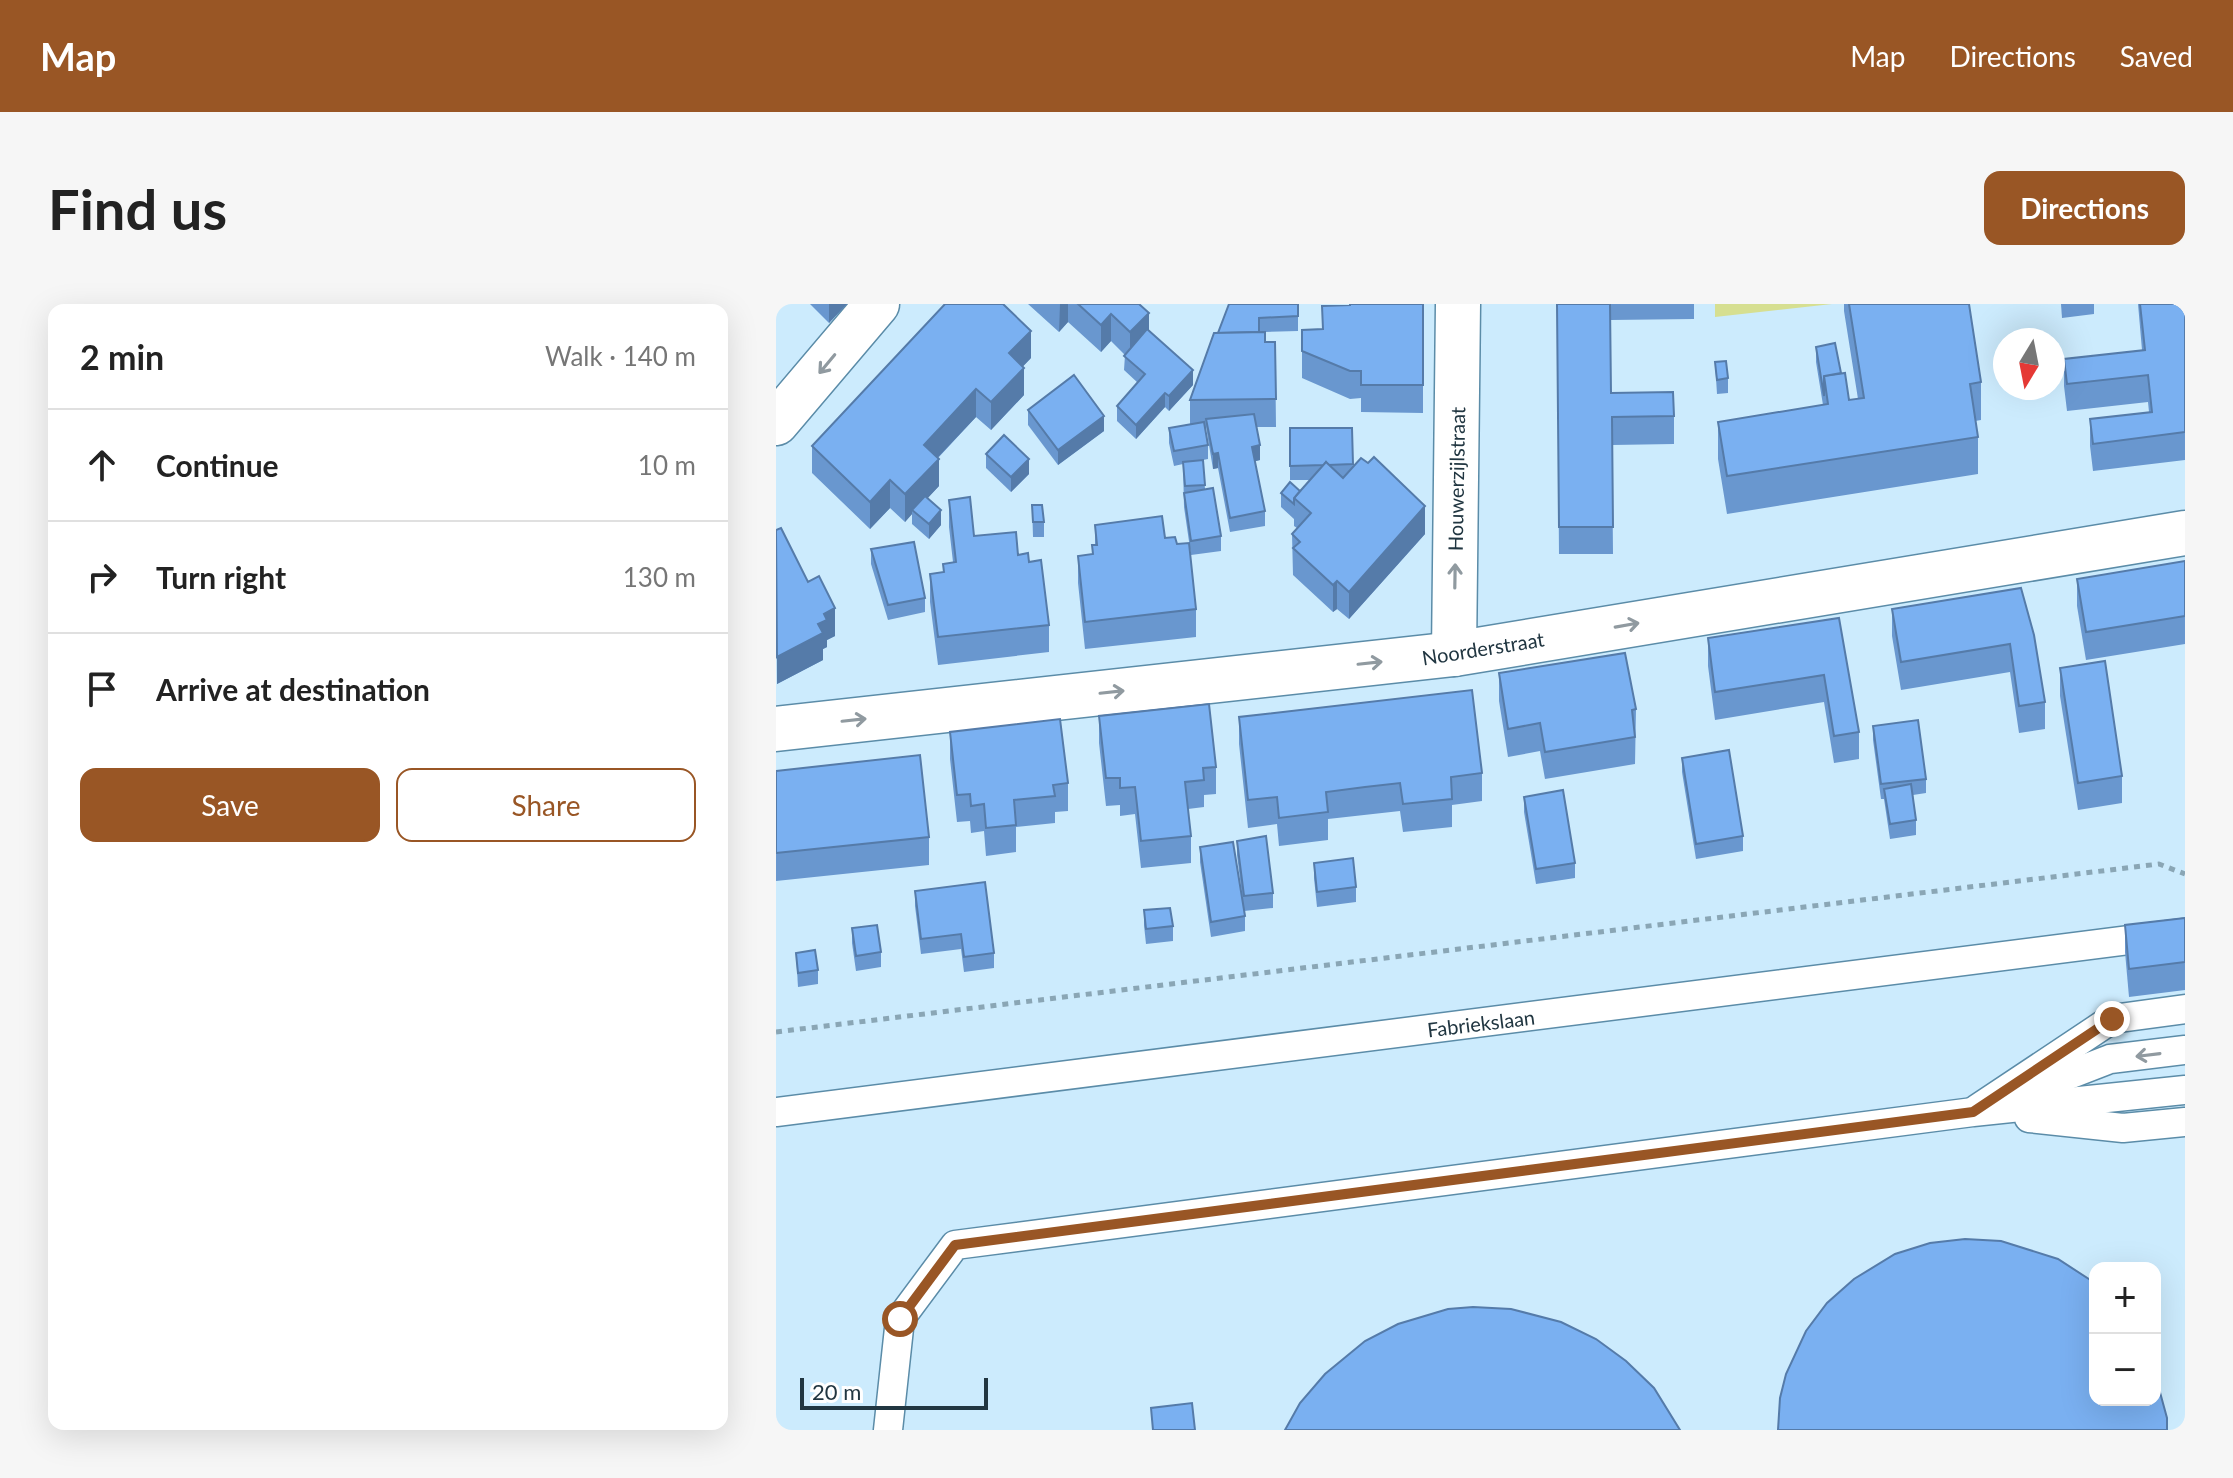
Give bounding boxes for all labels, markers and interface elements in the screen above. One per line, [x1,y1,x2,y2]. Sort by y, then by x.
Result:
text: Map [40,33,116,79]
text: Map [1850,39,1905,73]
text: Directions [1949,39,2076,73]
text: Saved [2120,39,2193,73]
button: Directions [1984,171,2185,245]
text: Find us [48,175,227,242]
north arrow [1993,328,2065,400]
text: 2 min [80,336,164,377]
text: Walk · 140 m [545,340,696,372]
one-way arrow [818,353,836,373]
street label: Houwerzijlstraat [1443,407,1469,551]
icon: ahead [80,443,124,487]
text: Continue [156,447,279,483]
text: 10 m [638,449,696,481]
icon: right [80,555,124,599]
text: Turn right [156,559,286,595]
text: 130 m [623,561,696,593]
one-way arrow [1447,563,1463,590]
one-way arrow [1614,616,1640,631]
street label: Noorderstraat [1420,626,1546,670]
one-way arrow [1356,655,1383,670]
icon: arrive [80,667,124,711]
text: Arrive at destination [156,671,430,707]
one-way arrow [1098,684,1125,699]
one-way arrow [840,713,866,728]
button: Save [80,768,380,842]
button: Share [396,768,696,842]
route end [2094,1001,2130,1037]
street label: Fabriekslaan [1426,1004,1536,1042]
one-way arrow [2135,1048,2161,1063]
map controls [2089,1262,2161,1406]
button: + [2089,1262,2161,1334]
route start [882,1301,918,1337]
button: − [2089,1334,2161,1406]
scale bar [800,1374,988,1410]
text: 20 m [812,1378,861,1405]

